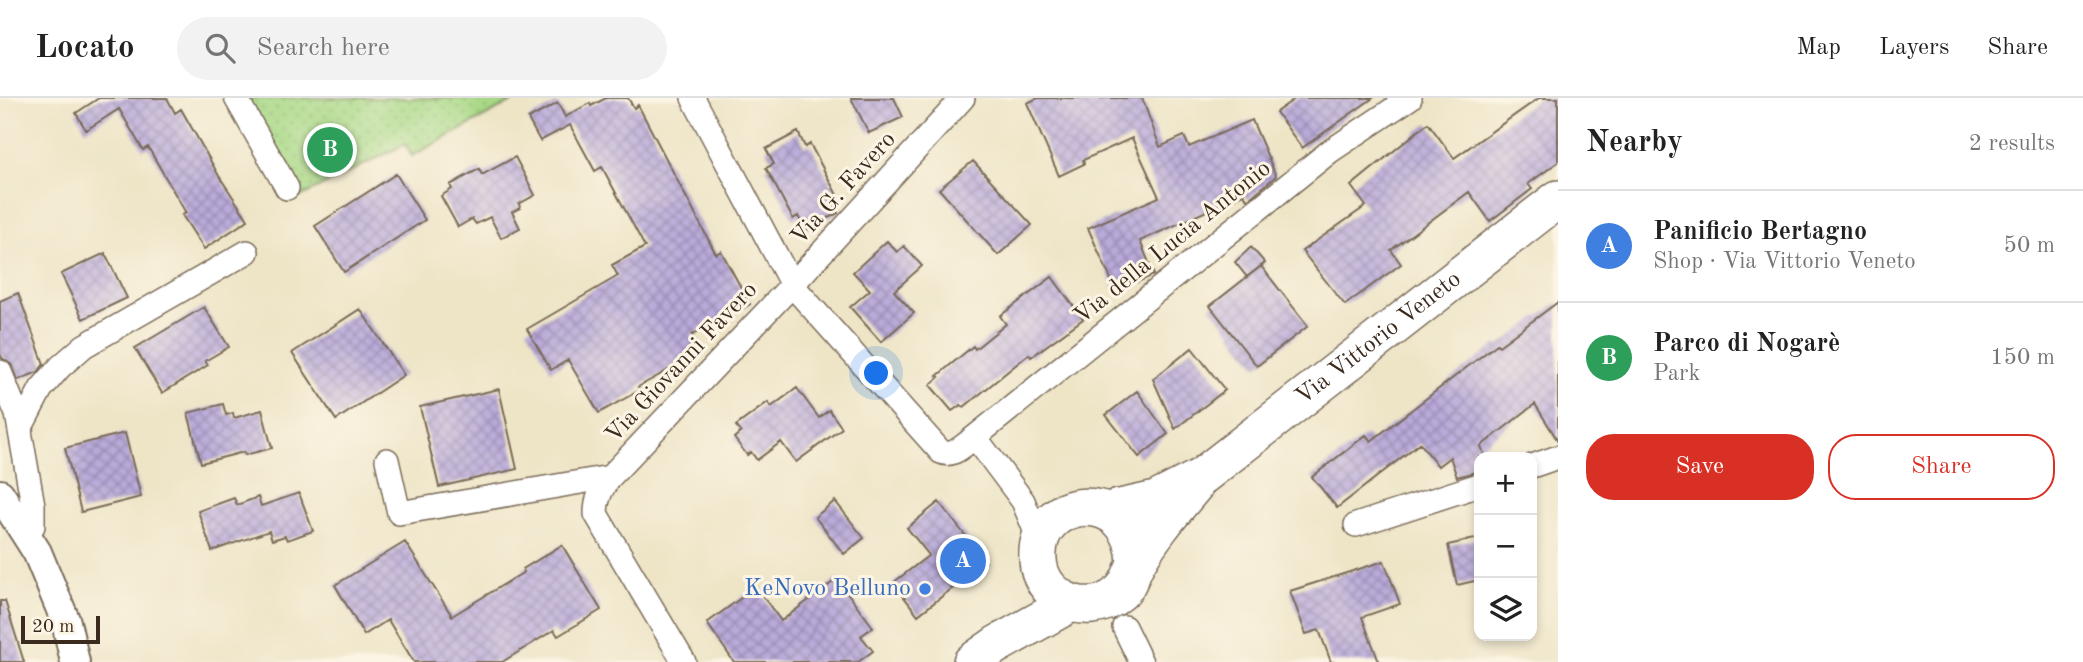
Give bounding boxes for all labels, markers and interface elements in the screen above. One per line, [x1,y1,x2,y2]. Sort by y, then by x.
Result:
search box [177,17,667,80]
icon: search [201,29,239,67]
text: Locato [35,32,135,65]
text: Search here [257,35,390,61]
text: Map [1797,36,1841,60]
text: Layers [1879,36,1949,60]
text: Share [1987,36,2048,60]
pin: B [307,124,353,176]
street label: Via G. Favero [787,128,901,250]
text: Nearby [1586,128,1683,158]
text: 2 results [1969,132,2055,155]
street label: Via della Lucia Antonio [1070,157,1276,329]
text: Panificio Bertagno [1653,219,1867,245]
text: A [1600,234,1618,257]
text: 50 m [2004,234,2055,257]
text: Shop · Via Vittorio Veneto [1653,250,1916,273]
street label: Via Vittorio Veneto [1292,267,1466,410]
street label: Via Giovanni Favero [602,278,762,448]
text: Parco di Nogarè [1653,331,1840,357]
text: B [1601,346,1617,369]
text: 150 m [1990,346,2055,369]
your location [859,356,893,390]
text: Park [1653,362,1700,385]
button: Save [1586,434,1814,500]
button: Share [1828,434,2055,500]
map controls [1474,452,1537,641]
button: + [1474,452,1537,515]
button: − [1474,515,1537,578]
pin: A [940,535,986,587]
place label: KeNovo Belluno [744,577,911,601]
button: layers [1474,578,1537,641]
marker: KeNovo Belluno [917,581,933,597]
scale bar [21,613,100,645]
text: 20 m [32,618,74,637]

